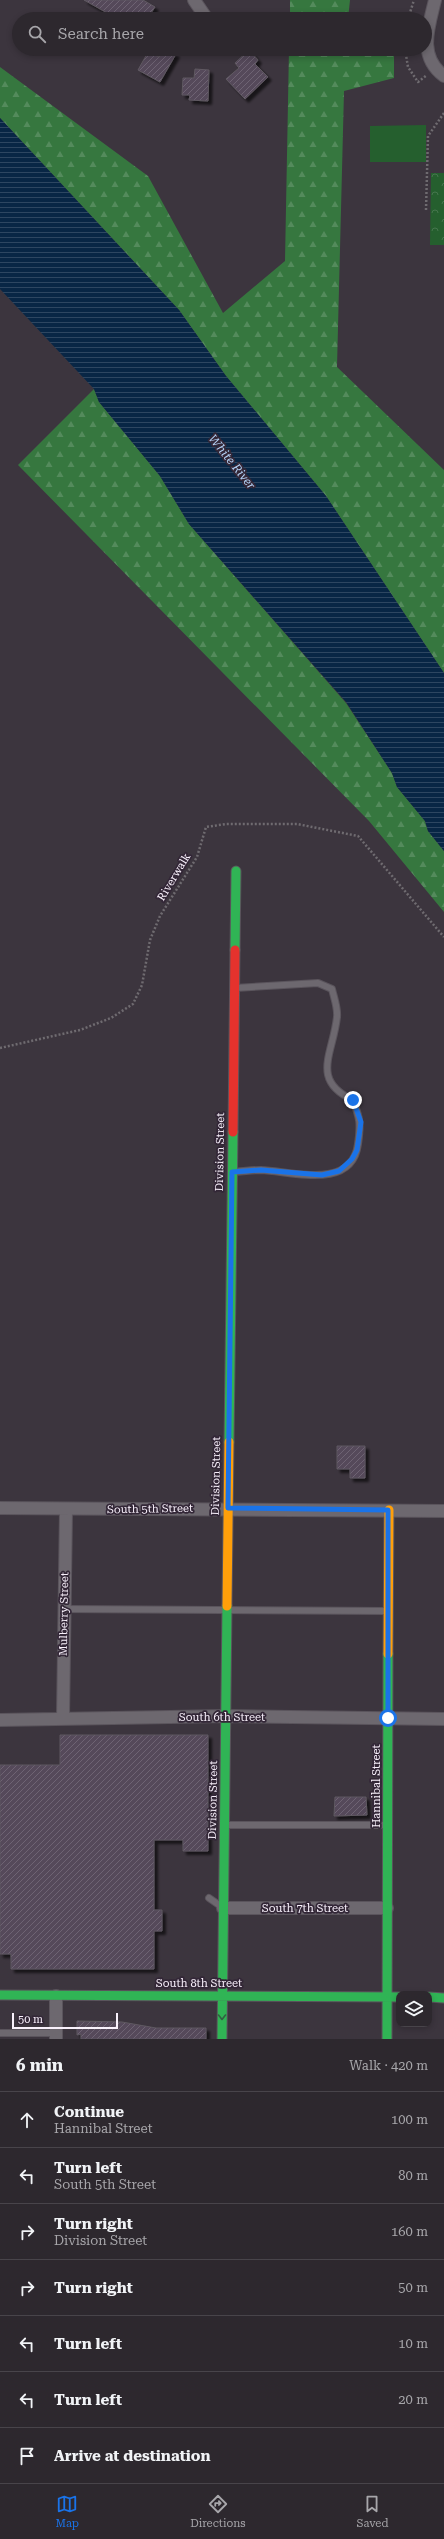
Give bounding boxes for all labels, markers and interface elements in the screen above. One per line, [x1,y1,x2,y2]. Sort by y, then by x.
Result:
search box [12,12,432,56]
icon: search [26,23,48,45]
text: Search here [58,25,144,43]
water label: White River [206,432,258,492]
street label: Riverwalk [155,851,193,903]
route end [344,1091,362,1109]
street label: Division Street [213,1112,227,1192]
street label: Division Street [209,1436,223,1516]
street label: South 5th Street [107,1502,193,1516]
street label: Mulberry Street [57,1572,71,1656]
route start [379,1709,397,1727]
street label: South 6th Street [179,1711,265,1724]
street label: Hannibal Street [370,1744,383,1828]
street label: Division Street [206,1760,220,1840]
street label: South 7th Street [262,1902,348,1915]
street label: South 8th Street [156,1977,242,1990]
map controls [396,1991,432,2027]
button: layers [396,1991,432,2027]
scale bar [12,2011,118,2030]
text: 50 m [18,2013,43,2026]
one-way arrow [218,2014,226,2020]
text: 6 min [16,2055,63,2075]
text: Walk · 420 m [349,2058,428,2073]
text: Continue [54,2103,124,2121]
icon: ahead [16,2109,38,2131]
text: 100 m [391,2112,428,2127]
text: Hannibal Street [54,2121,153,2136]
text: Turn left [54,2159,122,2177]
icon: left [16,2165,38,2187]
text: 80 m [398,2168,428,2183]
text: South 5th Street [54,2177,156,2192]
text: Turn right [54,2215,133,2233]
icon: right [16,2221,38,2243]
text: 160 m [391,2224,428,2239]
text: Division Street [54,2233,147,2248]
icon: right [16,2277,38,2299]
text: Turn right [54,2279,133,2297]
text: 50 m [398,2280,428,2295]
icon: left [16,2333,38,2355]
text: Turn left [54,2335,122,2353]
text: 10 m [398,2336,428,2351]
icon: left [16,2389,38,2411]
text: Turn left [54,2391,122,2409]
text: 20 m [398,2392,428,2407]
icon: arrive [16,2445,38,2467]
text: Arrive at destination [54,2447,210,2465]
tab: Map [56,2493,79,2530]
tab: Directions [190,2493,245,2530]
tab: Saved [357,2493,388,2530]

